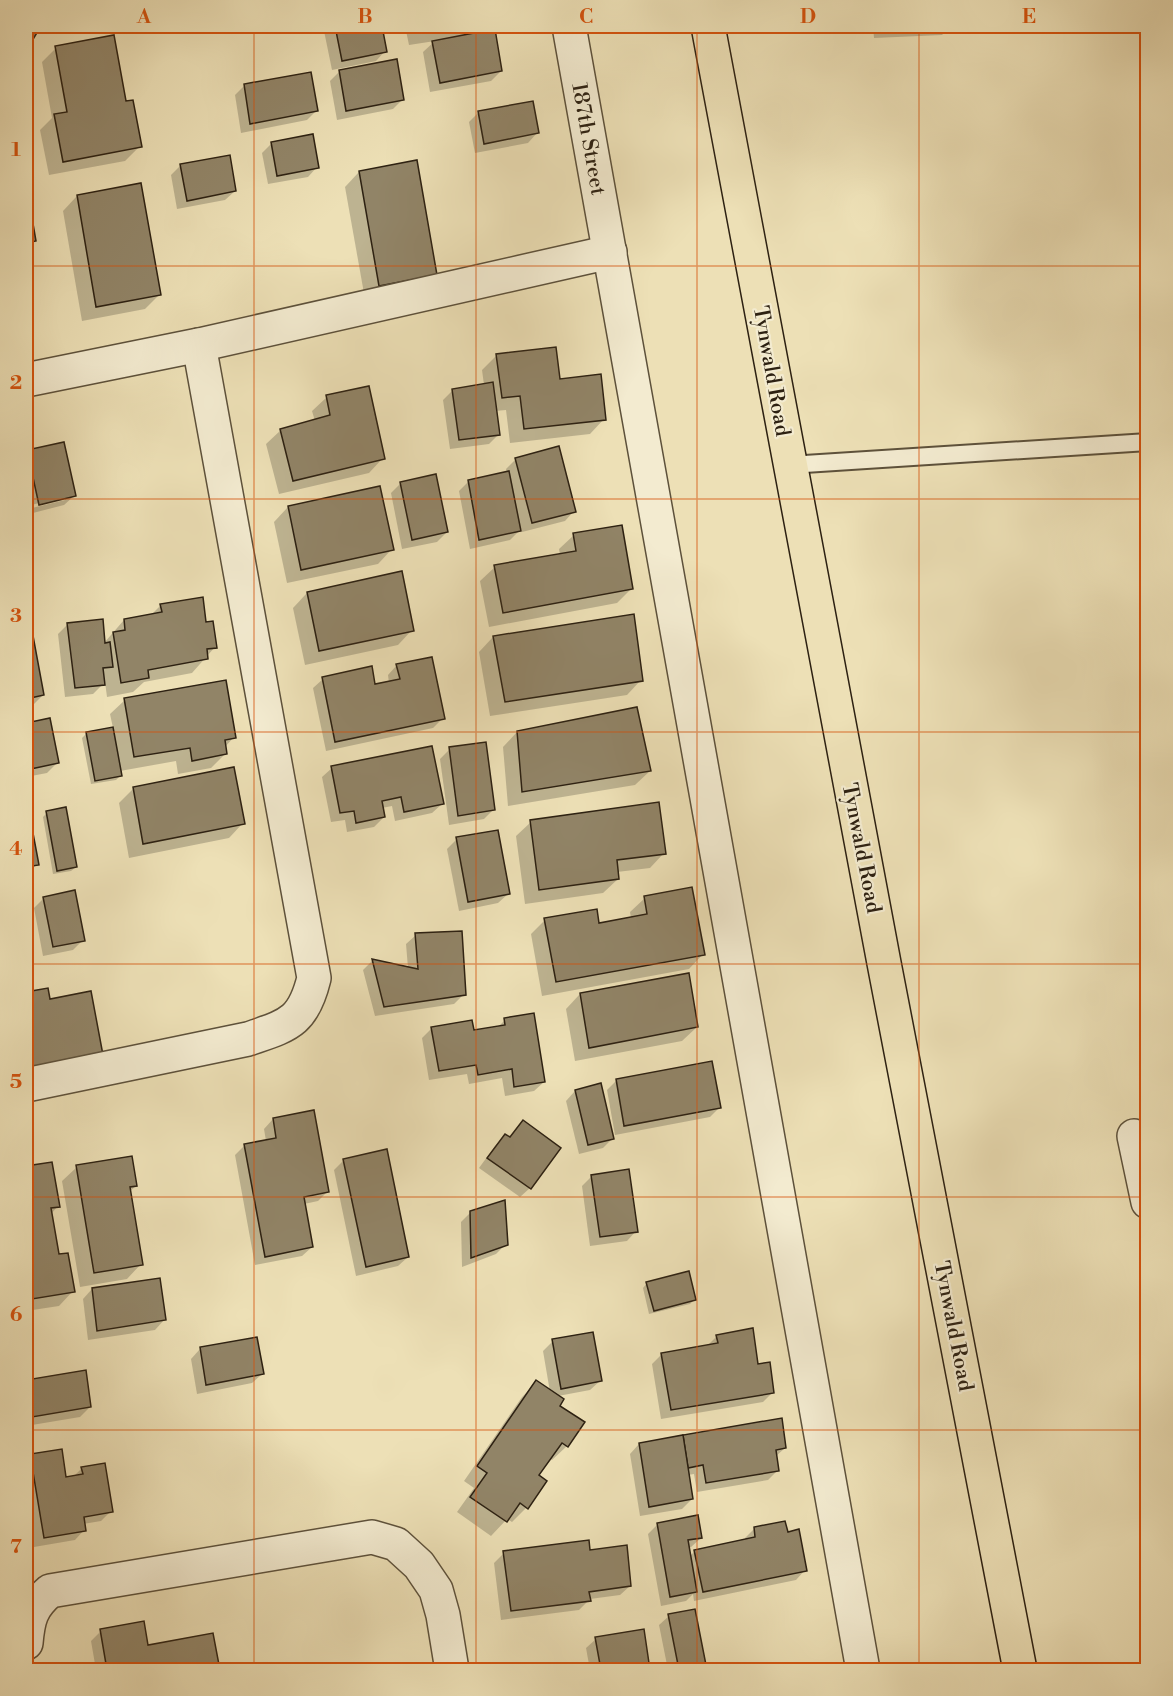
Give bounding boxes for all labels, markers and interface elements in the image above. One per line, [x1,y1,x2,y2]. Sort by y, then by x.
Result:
text: A [136,5,152,30]
text: B [357,5,373,30]
text: C [579,5,593,30]
text: D [800,5,816,30]
text: E [1022,5,1036,30]
street label: 187th Street [565,81,611,198]
text: 1 [11,138,21,163]
street label: Tynwald Road [747,304,795,439]
text: 2 [10,371,22,396]
text: 3 [10,604,22,629]
street label: Tynwald Road [836,781,886,916]
text: 4 [9,837,23,862]
text: 5 [10,1070,22,1095]
street label: Tynwald Road [928,1259,978,1394]
text: 6 [10,1303,23,1328]
text: 7 [10,1535,22,1560]

